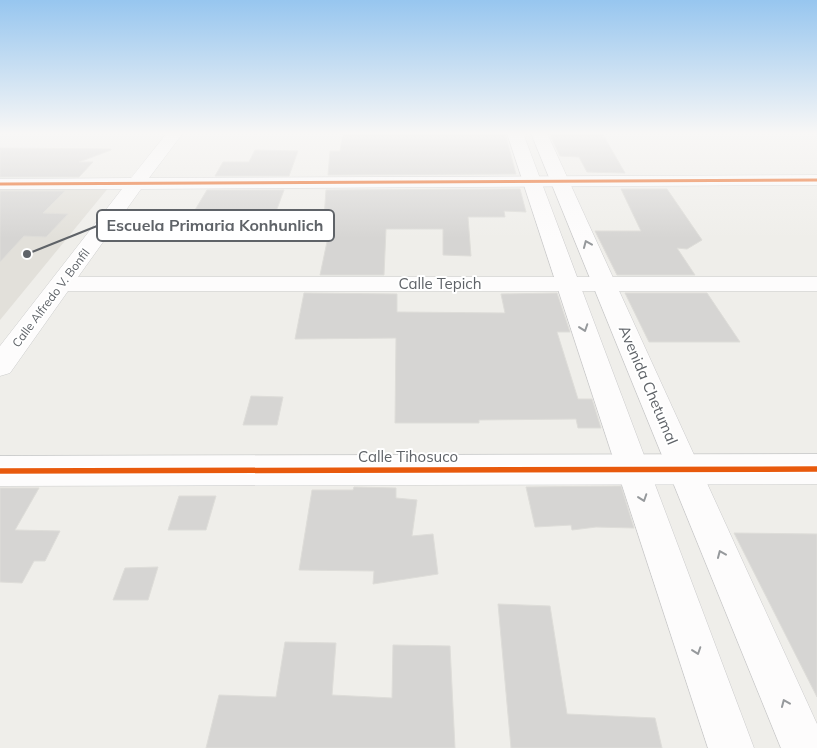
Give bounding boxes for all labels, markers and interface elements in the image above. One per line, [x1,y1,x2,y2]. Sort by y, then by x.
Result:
callout: Escuela Primaria Konhunlich [97,210,334,241]
text: Escuela Primaria Konhunlich [107,215,323,235]
one-way arrow [583,240,594,249]
street label: Calle Alfredo V. Bonfil [9,245,93,350]
street label: Calle Tepich [398,274,482,293]
street label: Avenida Chetumal [615,322,682,447]
one-way arrow [578,323,588,332]
street label: Calle Tihosuco [358,447,458,466]
one-way arrow [637,493,647,501]
one-way arrow [716,550,727,559]
one-way arrow [691,646,701,655]
one-way arrow [781,699,792,708]

